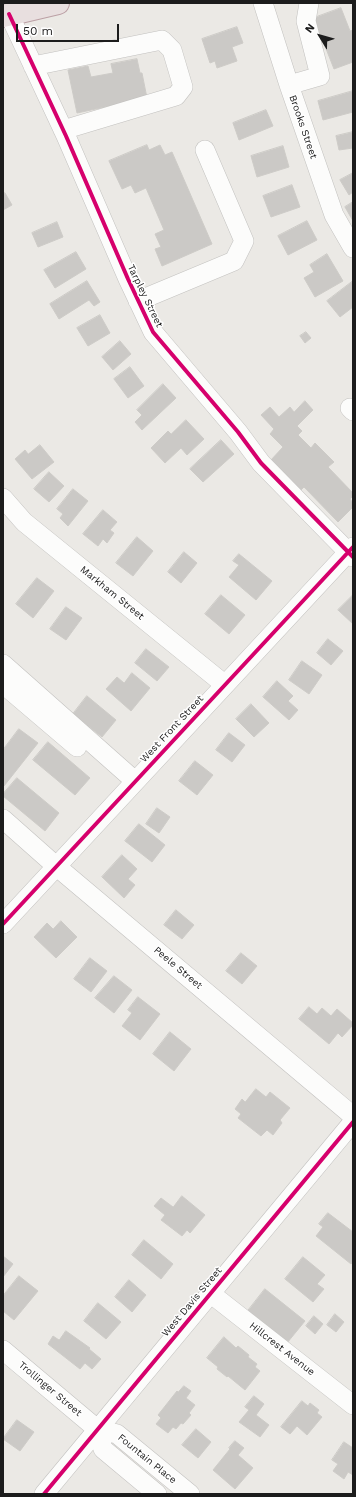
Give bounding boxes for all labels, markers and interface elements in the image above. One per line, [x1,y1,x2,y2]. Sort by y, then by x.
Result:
scale bar [18,16,121,42]
north arrow [300,16,340,56]
text: N [302,21,318,36]
text: 50 m [23,24,53,38]
street label: Brooks Street [286,93,320,161]
street label: Tarpley Street [125,263,165,329]
street label: Markham Street [78,564,146,622]
street label: West Front Street [138,693,206,765]
street label: Peele Street [151,944,205,992]
street label: West Davis Street [159,1265,225,1339]
street label: Hillcrest Avenue [247,1320,317,1378]
street label: Trollinger Street [16,1359,84,1419]
street label: Fountain Place [115,1432,179,1486]

